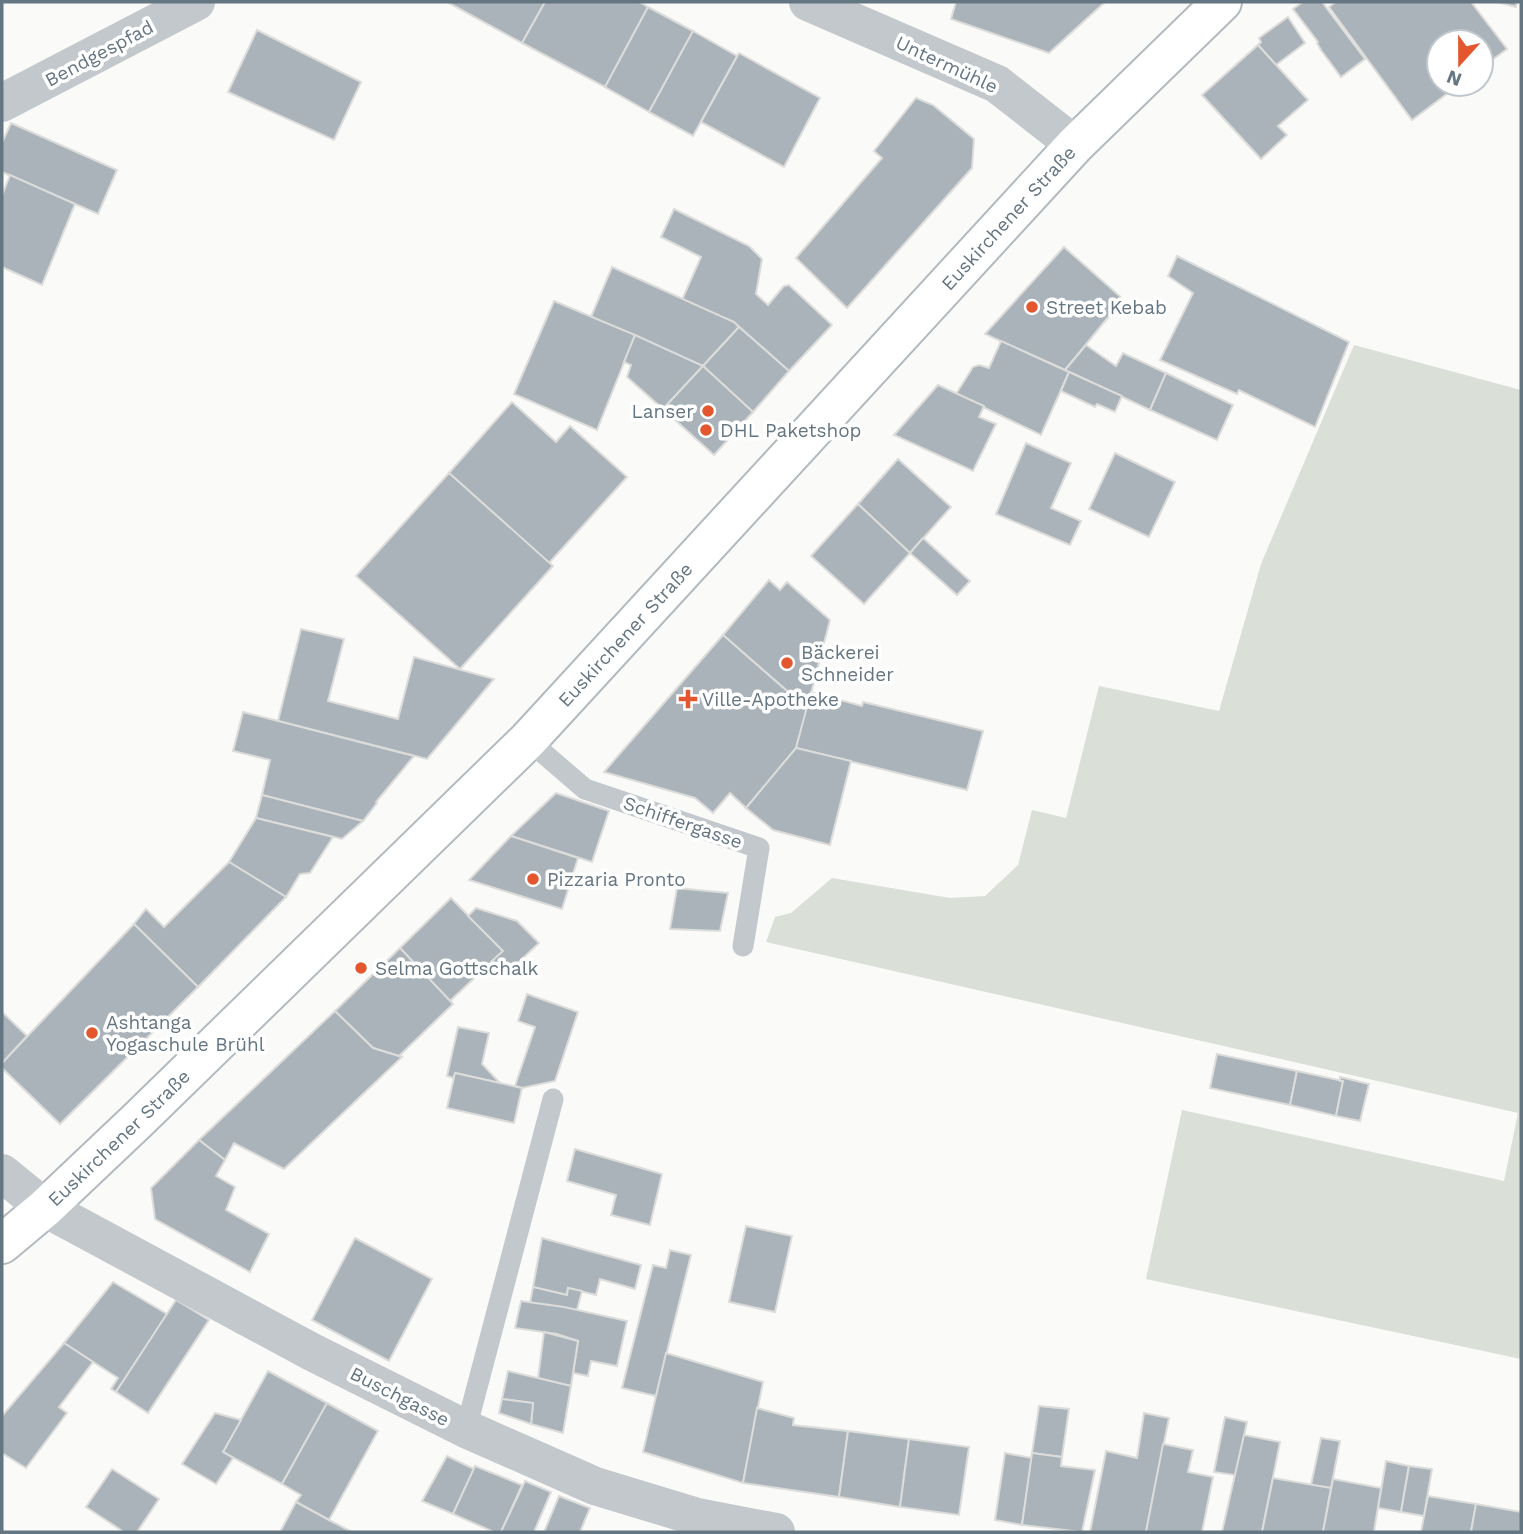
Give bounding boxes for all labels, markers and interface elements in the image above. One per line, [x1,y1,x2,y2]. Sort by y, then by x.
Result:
street label: Bendgespfad [41,15,157,92]
north arrow [1425,28,1495,98]
street label: Untermühle [892,31,1002,98]
text: N [1443,65,1465,92]
street label: Euskirchener Straße [936,141,1081,295]
place label: Street Kebab [1046,296,1167,319]
marker: Street Kebab [1024,299,1040,315]
place label: Lanser [631,400,694,423]
marker: Lanser [700,403,716,419]
place label: DHL Paketshop [720,419,861,442]
marker: DHL Paketshop [698,422,714,438]
street label: Euskirchener Straße [553,558,697,712]
place label: Bäckerei Schneider [801,641,894,686]
marker: Bäckerei Schneider [779,655,795,671]
place label: Ville-Apotheke [702,688,839,711]
marker: Ville-Apotheke [680,691,696,707]
street label: Schiffergasse [620,791,745,854]
place label: Pizzaria Pronto [547,868,686,891]
marker: Pizzaria Pronto [525,871,541,887]
place label: Selma Gottschalk [375,957,539,980]
marker: Selma Gottschalk [353,960,369,976]
place label: Ashtanga Yogaschule Brühl [106,1011,265,1056]
marker: Ashtanga Yogaschule Brühl [84,1025,100,1041]
street label: Euskirchener Straße [43,1065,195,1211]
street label: Buschgasse [346,1362,453,1431]

